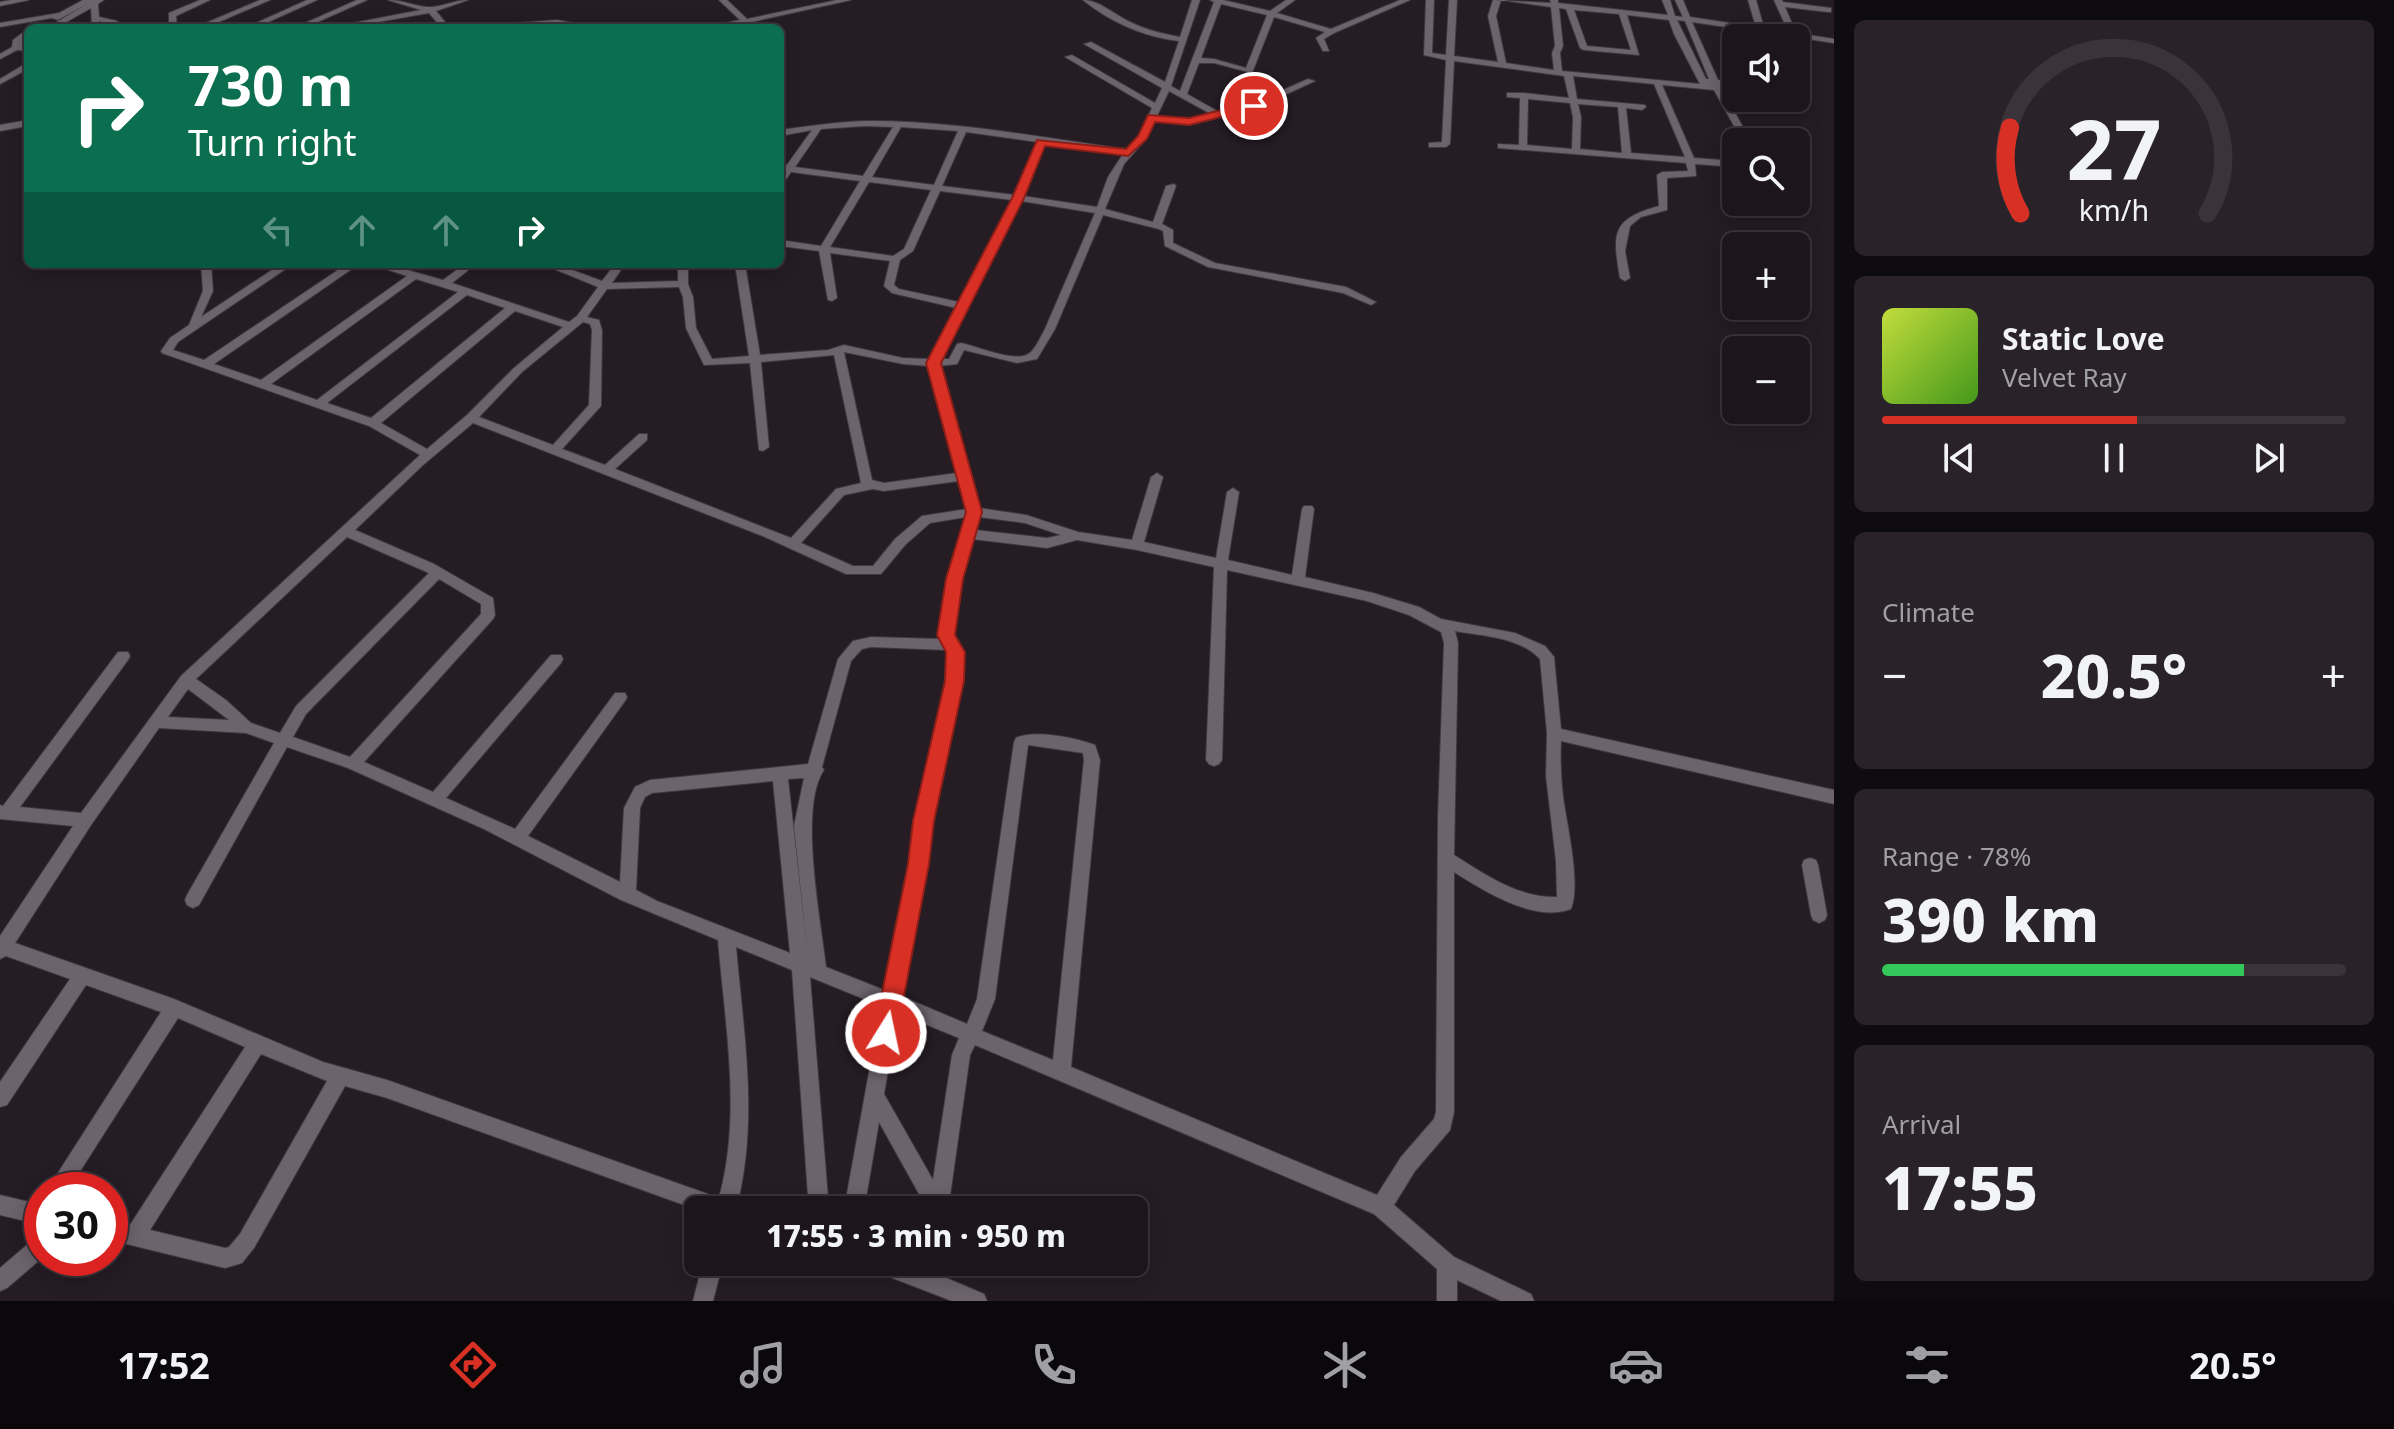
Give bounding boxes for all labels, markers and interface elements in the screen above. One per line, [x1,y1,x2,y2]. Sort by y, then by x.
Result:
map controls [1722,24,1810,424]
button: sound [1722,24,1810,112]
text: 730 m [188,46,353,122]
icon: right [56,56,160,160]
pin [1220,72,1288,140]
icon: arrive [1232,84,1276,128]
text: 27 [2066,91,2162,204]
text: Turn right [188,118,356,167]
button: search [1722,128,1810,216]
text: km/h [2079,190,2149,229]
icon: left [256,208,300,252]
icon: ahead [340,208,384,252]
icon: ahead [424,208,468,252]
icon: right [508,208,552,252]
button: + [1722,232,1810,320]
text: Static Love [2002,318,2165,359]
button: − [1722,336,1810,424]
text: Velvet Ray [2002,359,2127,395]
icon: previous [1937,436,1981,480]
icon: pause [2092,436,2136,480]
icon: next [2247,436,2291,480]
text: Climate [1882,594,1975,630]
text: 20.5° [2041,634,2187,716]
text: − [1882,645,1907,705]
text: + [2321,645,2346,705]
text: Range · 78% [1882,838,2031,874]
text: 390 km [1882,878,2099,960]
position arrow [844,991,928,1075]
text: Arrival [1882,1106,1961,1142]
text: 17:55 [1882,1146,2038,1228]
speed limit sign: 30 [24,1172,128,1276]
text: 17:55 · 3 min · 950 m [766,1215,1066,1256]
icon: directions [445,1337,501,1393]
icon: music [735,1337,791,1393]
icon: phone [1026,1337,1082,1393]
icon: climate [1317,1337,1373,1393]
icon: car [1608,1337,1664,1393]
icon: filters [1899,1337,1955,1393]
text: 17:52 [117,1341,210,1390]
text: 20.5° [2189,1341,2277,1390]

